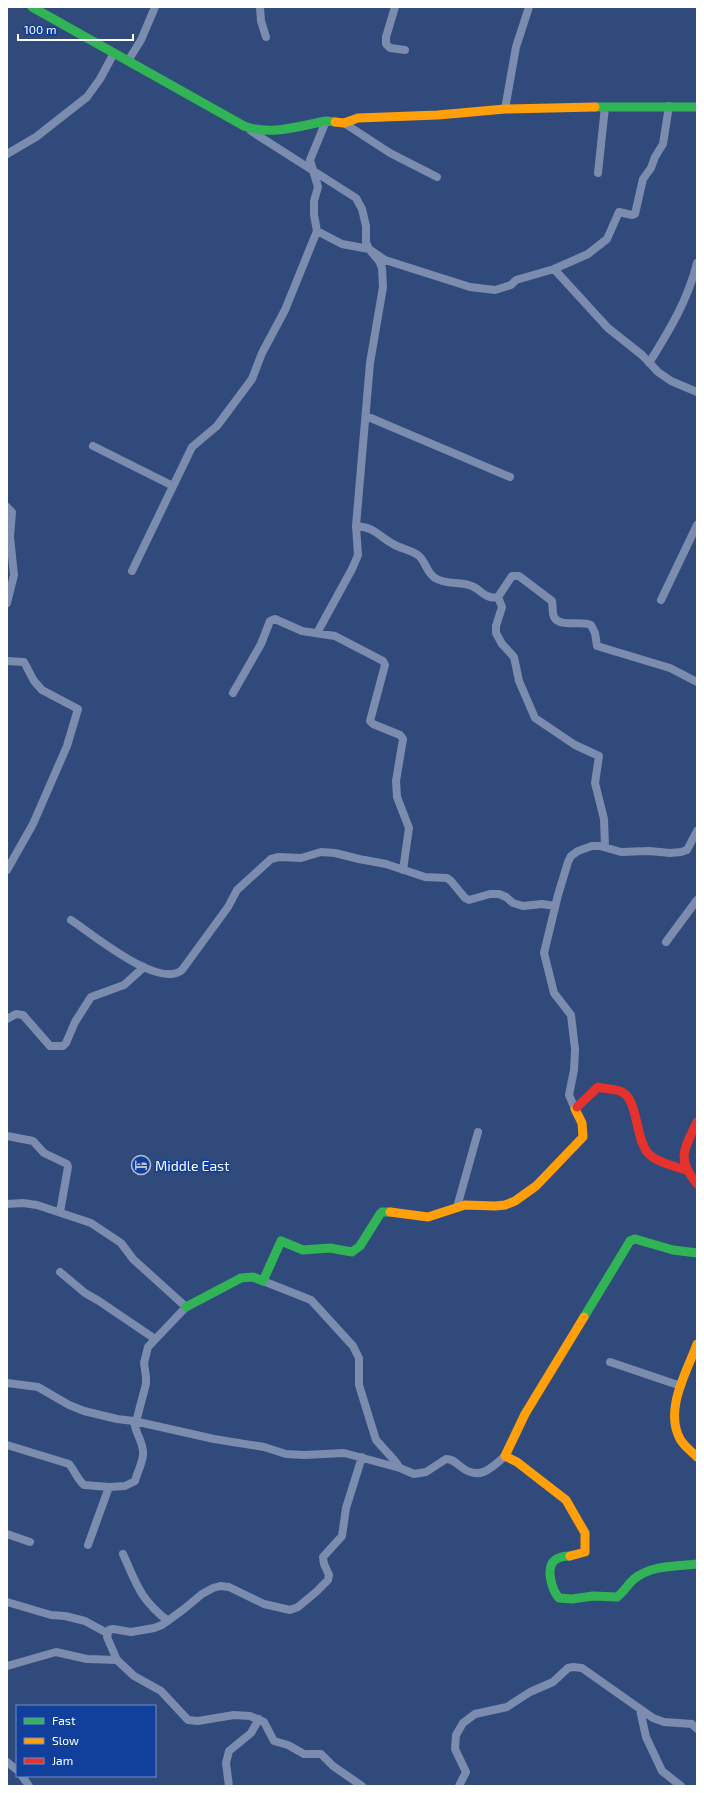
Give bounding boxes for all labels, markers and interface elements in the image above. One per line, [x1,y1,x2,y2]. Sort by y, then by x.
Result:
scale bar [18,16,133,42]
text: 100 m [24,22,56,36]
hotel icon: Middle East [130,1154,152,1176]
place label: Middle East [155,1157,230,1174]
legend [16,1705,156,1777]
text: Fast [52,1713,76,1727]
text: Slow [52,1733,79,1747]
text: Jam [52,1753,73,1767]

